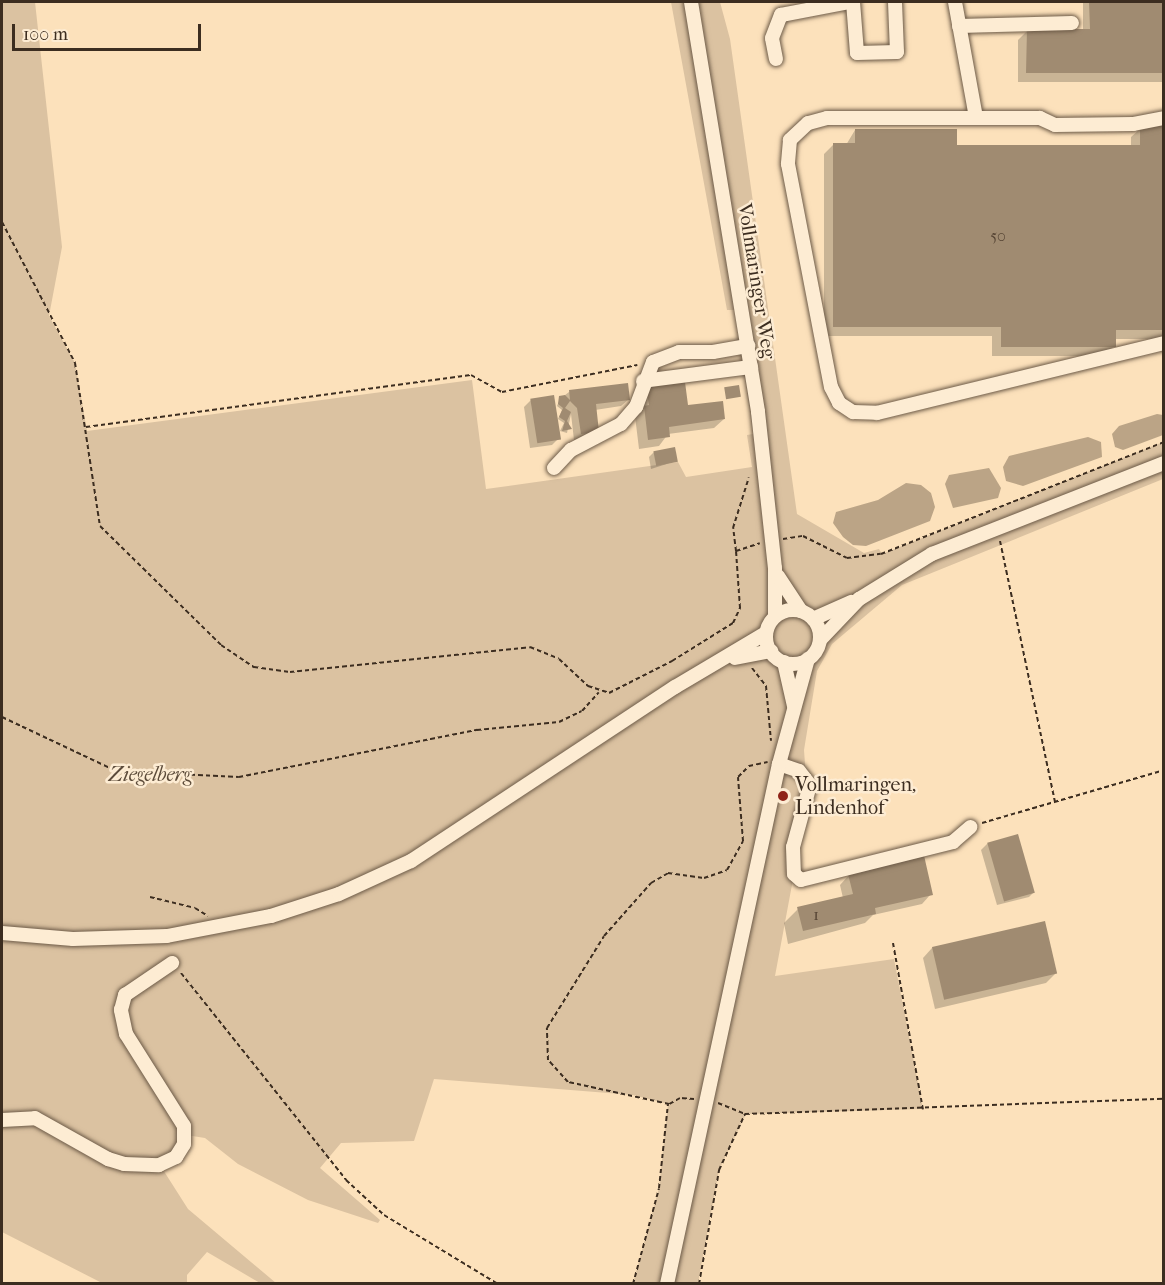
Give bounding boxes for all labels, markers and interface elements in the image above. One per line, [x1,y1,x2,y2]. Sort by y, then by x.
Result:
scale bar [15,12,204,50]
text: 100 m [23,24,68,45]
street label: Vollmaringer Weg [733,202,781,360]
house number: 50 [990,226,1006,246]
park label: Ziegelberg [109,762,191,786]
place label: Vollmaringen, Lindenhof [795,772,916,819]
marker: Vollmaringen, Lindenhof [776,789,790,803]
house number: 1 [813,905,819,925]

